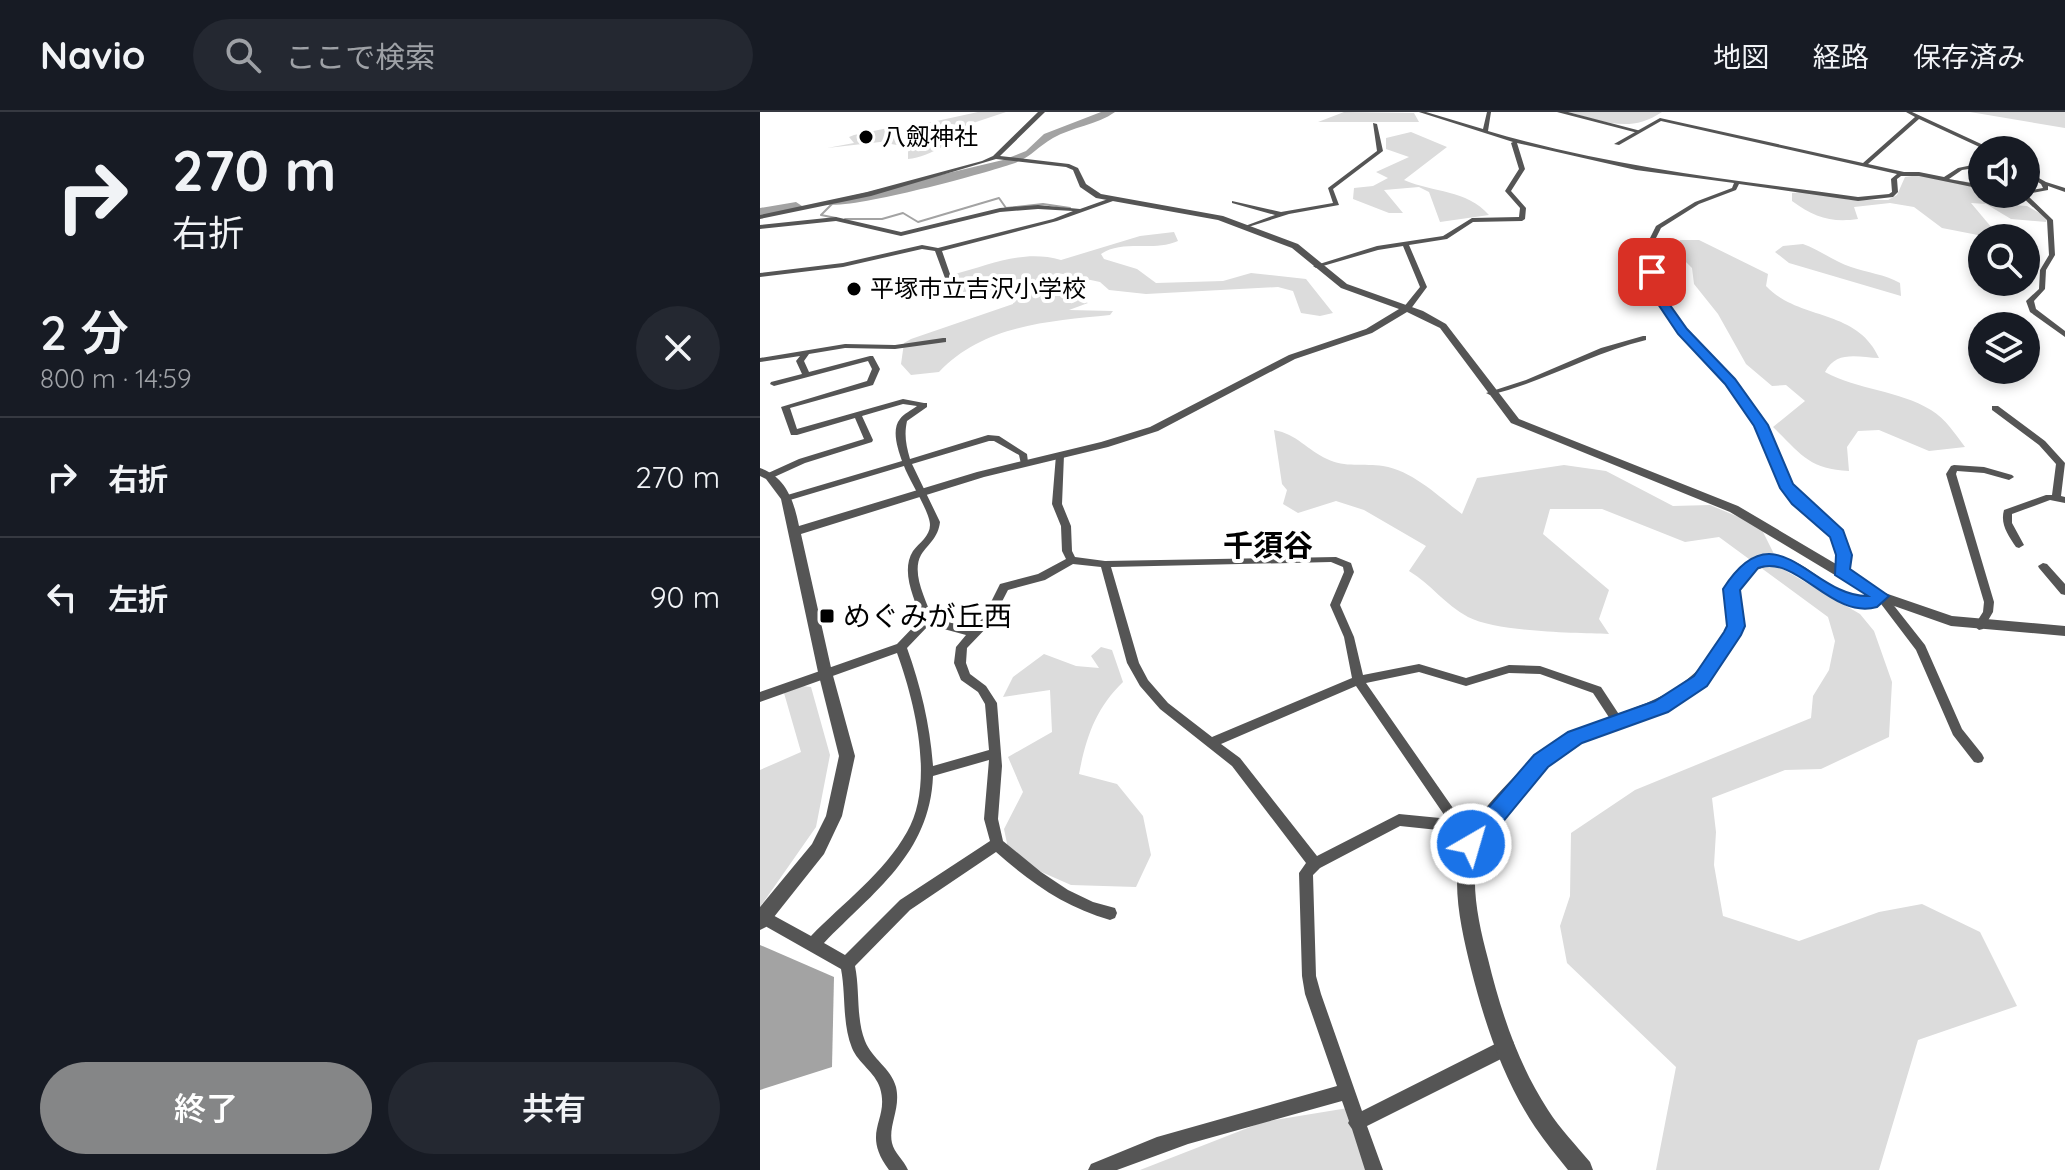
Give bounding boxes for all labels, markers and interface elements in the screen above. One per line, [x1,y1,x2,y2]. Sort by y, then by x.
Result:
search box [193,19,753,91]
text: Navio [40,31,145,79]
icon: search [221,33,265,77]
text: ここで検索 [285,38,435,76]
text: 地図 [1713,39,1769,74]
text: 経路 [1813,39,1869,74]
text: 保存済み [1913,39,2025,74]
place label: 八劔神社 [882,121,978,151]
marker: 八劔神社 [857,128,875,146]
text: 270 m [172,135,336,205]
map controls [1968,136,2040,384]
button: sound [1968,136,2040,208]
icon: right [40,144,144,248]
text: 右折 [172,210,244,255]
button: search [1968,224,2040,296]
pin [1618,238,1686,306]
icon: arrive [1630,250,1674,294]
place label: 平塚市立吉沢小学校 [870,273,1086,303]
marker: 平塚市立吉沢小学校 [845,280,863,298]
text: 2 分 [40,302,128,362]
button: close [636,306,720,390]
button: layers [1968,312,2040,384]
text: 800 m · 14:59 [40,362,192,395]
icon: right [40,455,84,499]
text: 270 m [635,458,720,496]
text: 右折 [108,460,168,498]
district label: 千須谷 [1223,526,1313,564]
icon: left [40,575,84,619]
text: 90 m [650,578,720,616]
text: 左折 [108,580,168,618]
place label: めぐみが丘西 [843,598,1012,633]
marker: めぐみが丘西 [818,607,836,625]
position arrow [1429,802,1513,886]
button: 終了 [40,1062,372,1154]
button: 共有 [388,1062,720,1154]

